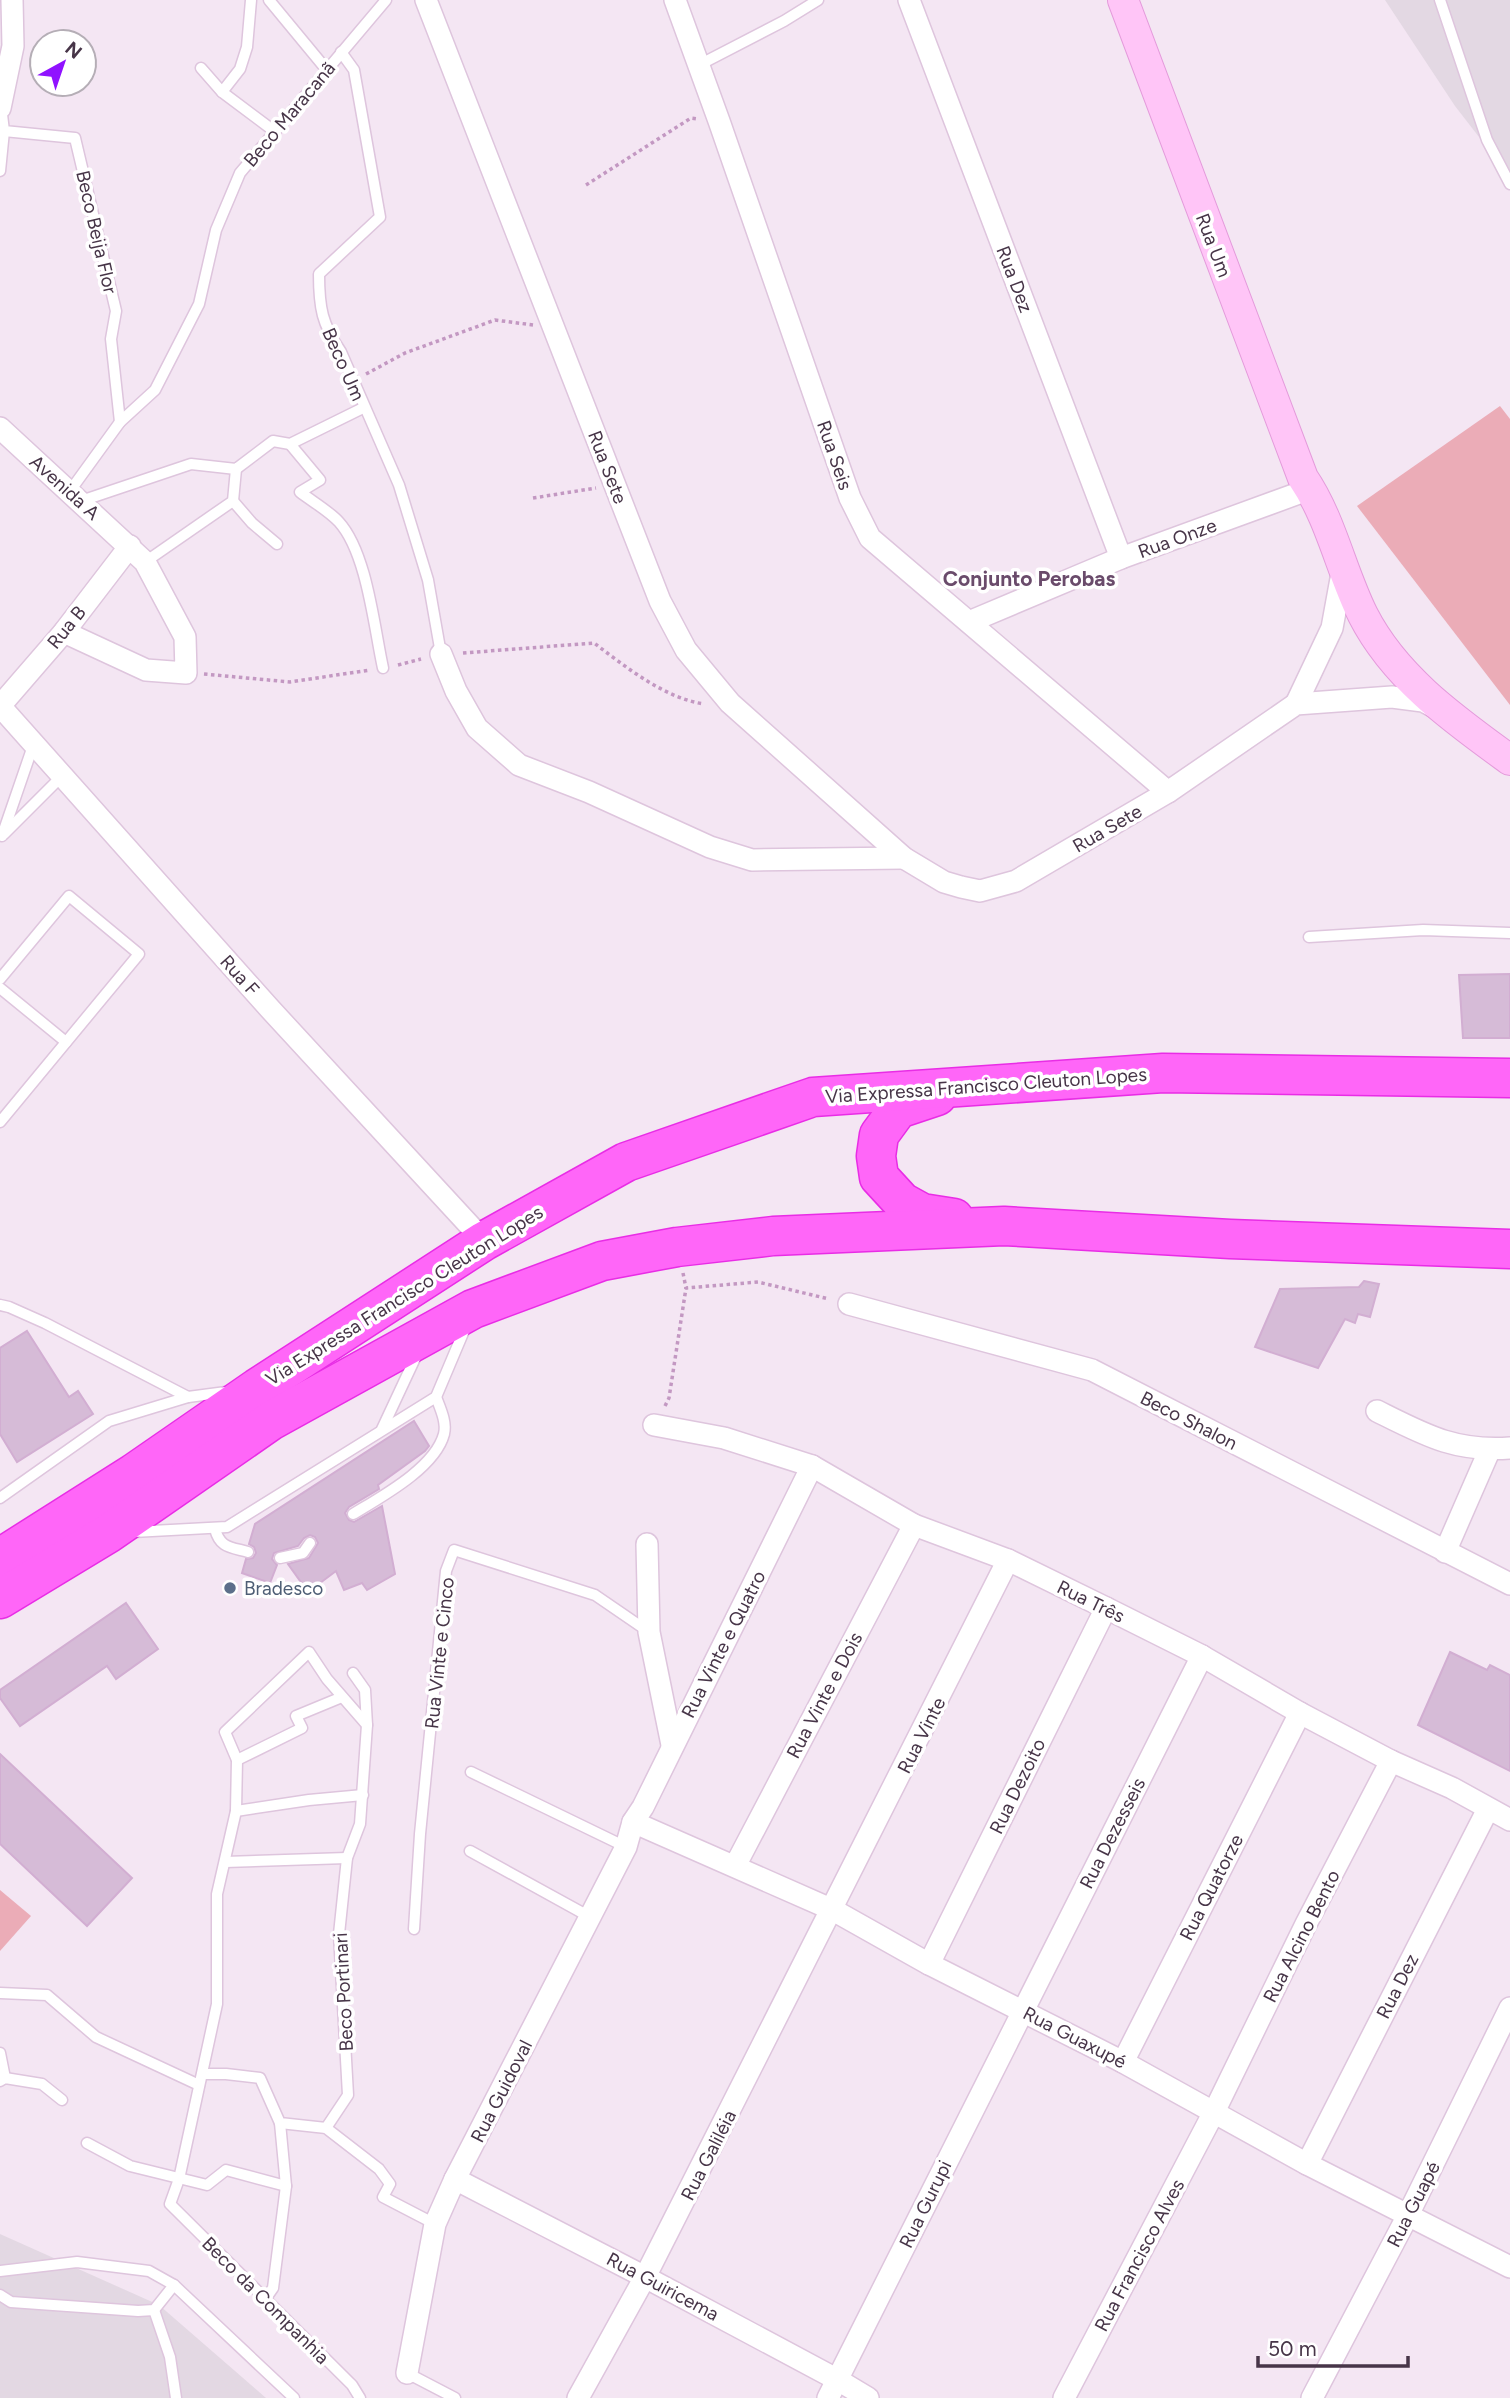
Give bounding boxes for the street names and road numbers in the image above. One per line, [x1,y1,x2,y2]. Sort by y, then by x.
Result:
street label: Beco Maracanã [239,57,340,172]
street label: Beco Beija Flor [71,168,122,297]
street label: Rua Um [1191,210,1236,280]
street label: Rua Dez [991,243,1038,316]
street label: Beco Um [317,324,370,404]
street label: Rua Seis [812,417,857,493]
street label: Rua Sete [583,427,632,507]
street label: Avenida A [25,450,104,525]
street label: Rua Onze [1135,514,1220,563]
street label: Rua B [42,601,91,653]
street label: Rua Sete [1068,799,1146,858]
street label: Rua F [215,950,264,1001]
street label: Via Expressa Francisco Cleuton Lopes [824,1063,1148,1108]
street label: Via Expressa Francisco Cleuton Lopes [261,1200,547,1391]
street label: Beco Shalon [1136,1386,1241,1455]
street label: Rua Vinte e Quatro [676,1567,770,1722]
street label: Rua Três [1053,1575,1128,1628]
street label: Rua Vinte e Cinco [420,1576,459,1730]
street label: Rua Vinte e Dois [781,1628,867,1762]
street label: Rua Vinte [892,1693,950,1777]
street label: Rua Dezoito [984,1735,1050,1838]
street label: Rua Dezesseis [1075,1774,1150,1893]
street label: Rua Quatorze [1175,1830,1248,1944]
street label: Rua Alcino Bento [1258,1866,1345,2006]
street label: Beco Portinari [329,1932,358,2052]
street label: Rua Dez [1371,1950,1424,2022]
street label: Rua Guaxupé [1019,2002,1130,2073]
street label: Rua Guidoval [466,2036,537,2146]
street label: Rua Galiléia [676,2106,741,2204]
street label: Rua Gurupi [894,2157,957,2252]
street label: Rua Guapé [1382,2157,1445,2251]
street label: Rua Francisco Alves [1090,2175,1189,2335]
street label: Beco da Companhia [197,2232,334,2369]
street label: Rua Guiricema [603,2247,723,2326]

